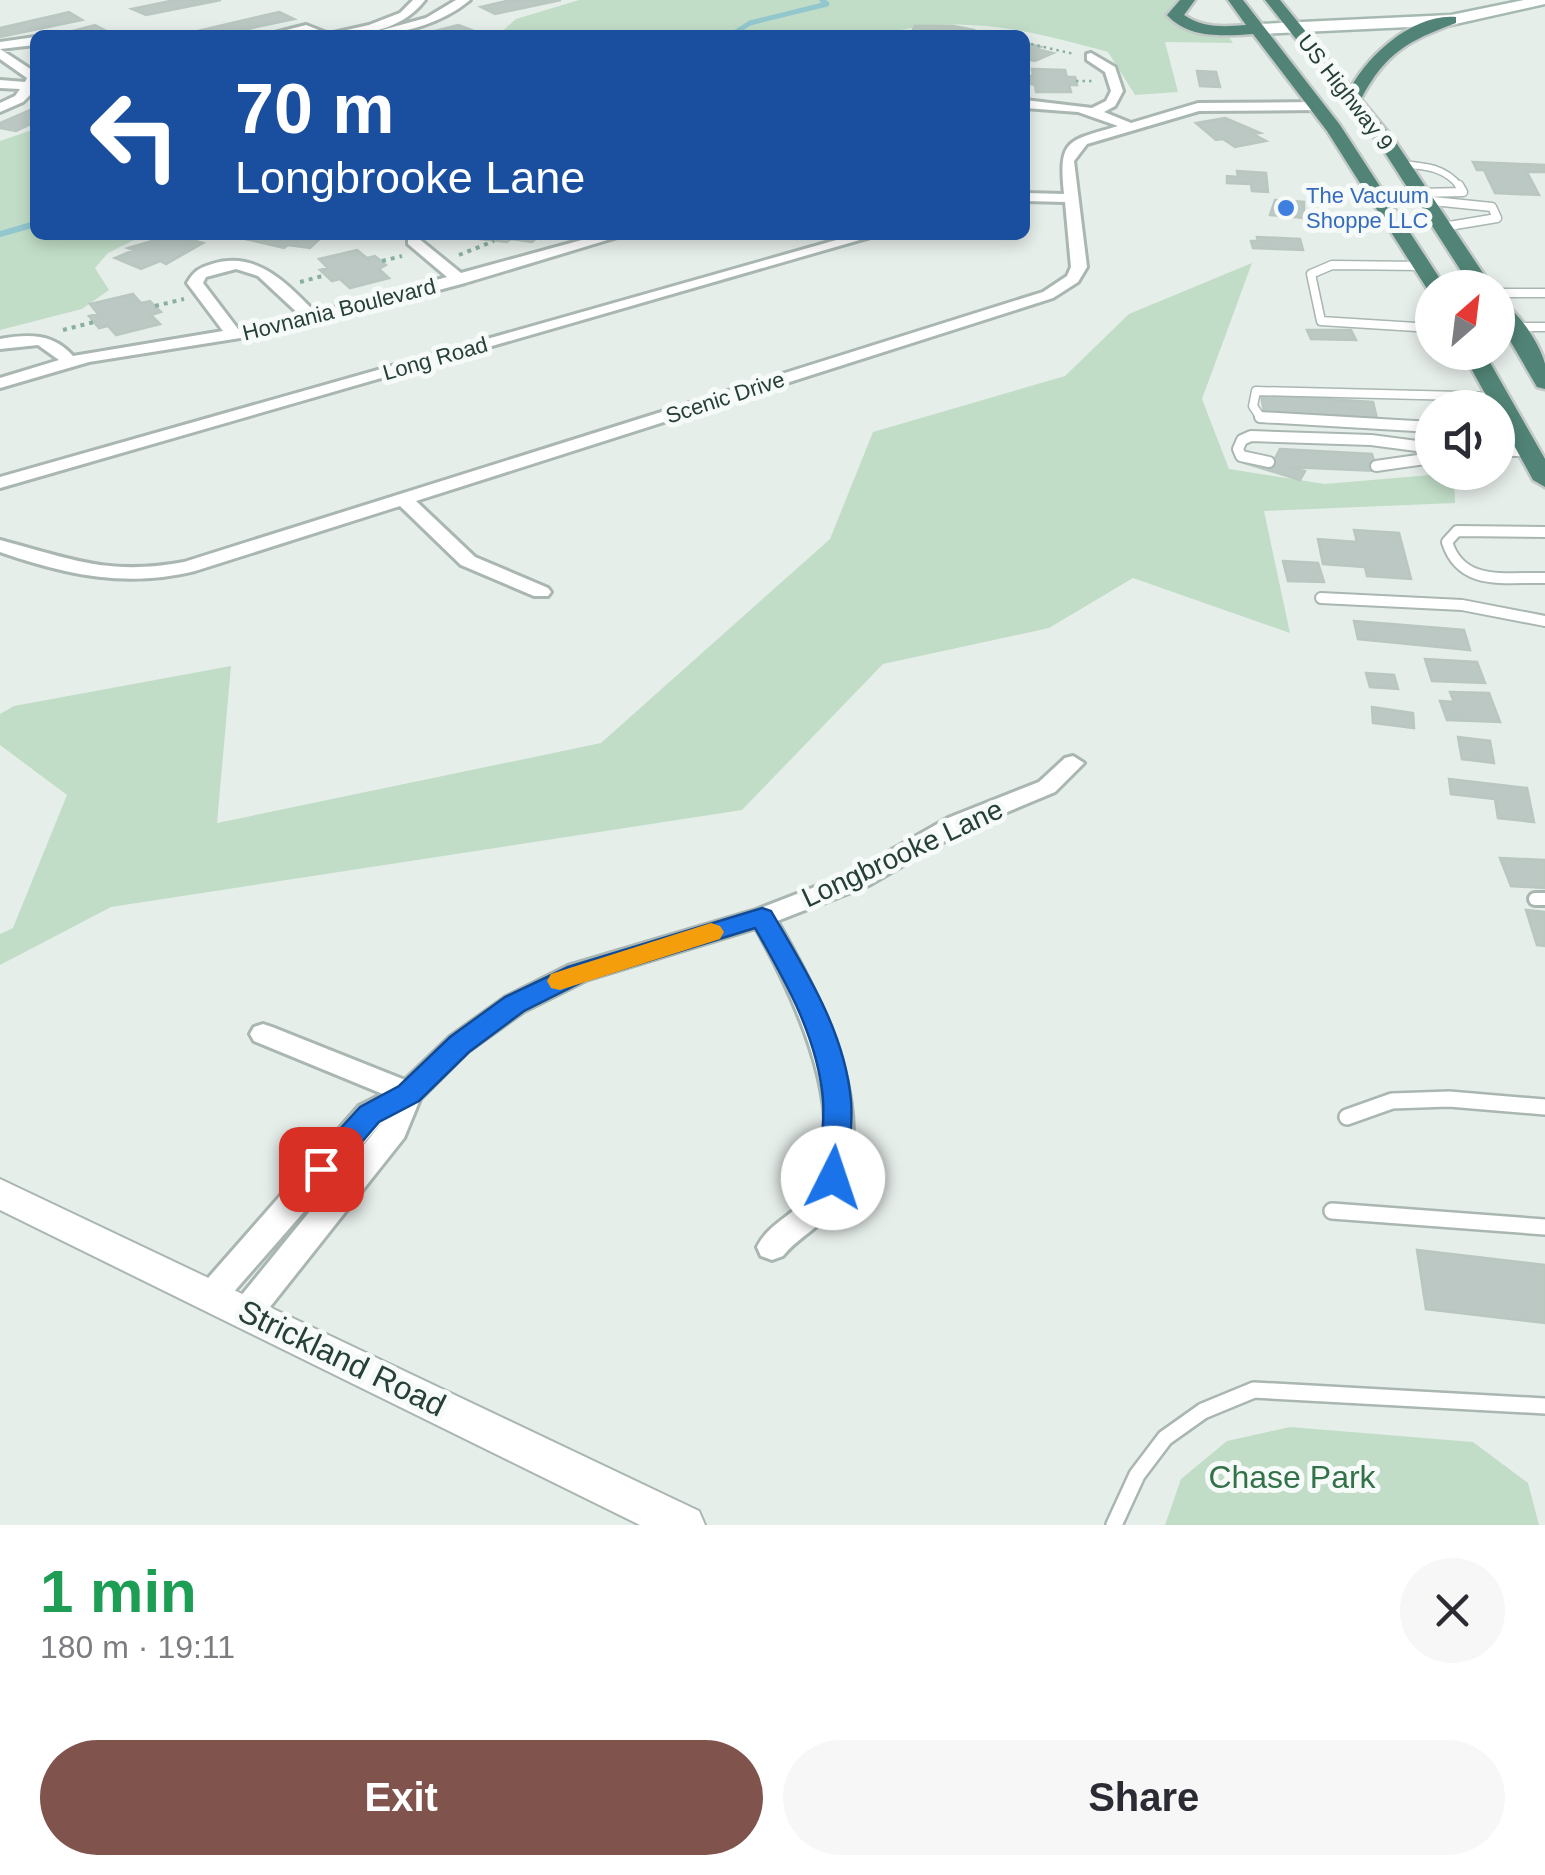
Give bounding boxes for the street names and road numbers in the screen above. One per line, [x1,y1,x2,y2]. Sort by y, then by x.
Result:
street label: US Highway 9 [1293,30,1398,155]
street label: Hovnania Boulevard [240,273,438,346]
street label: Long Road [380,332,490,385]
street label: Scenic Drive [663,367,788,428]
street label: Longbrooke Lane [797,793,1008,914]
street label: Strickland Road [233,1292,451,1424]

